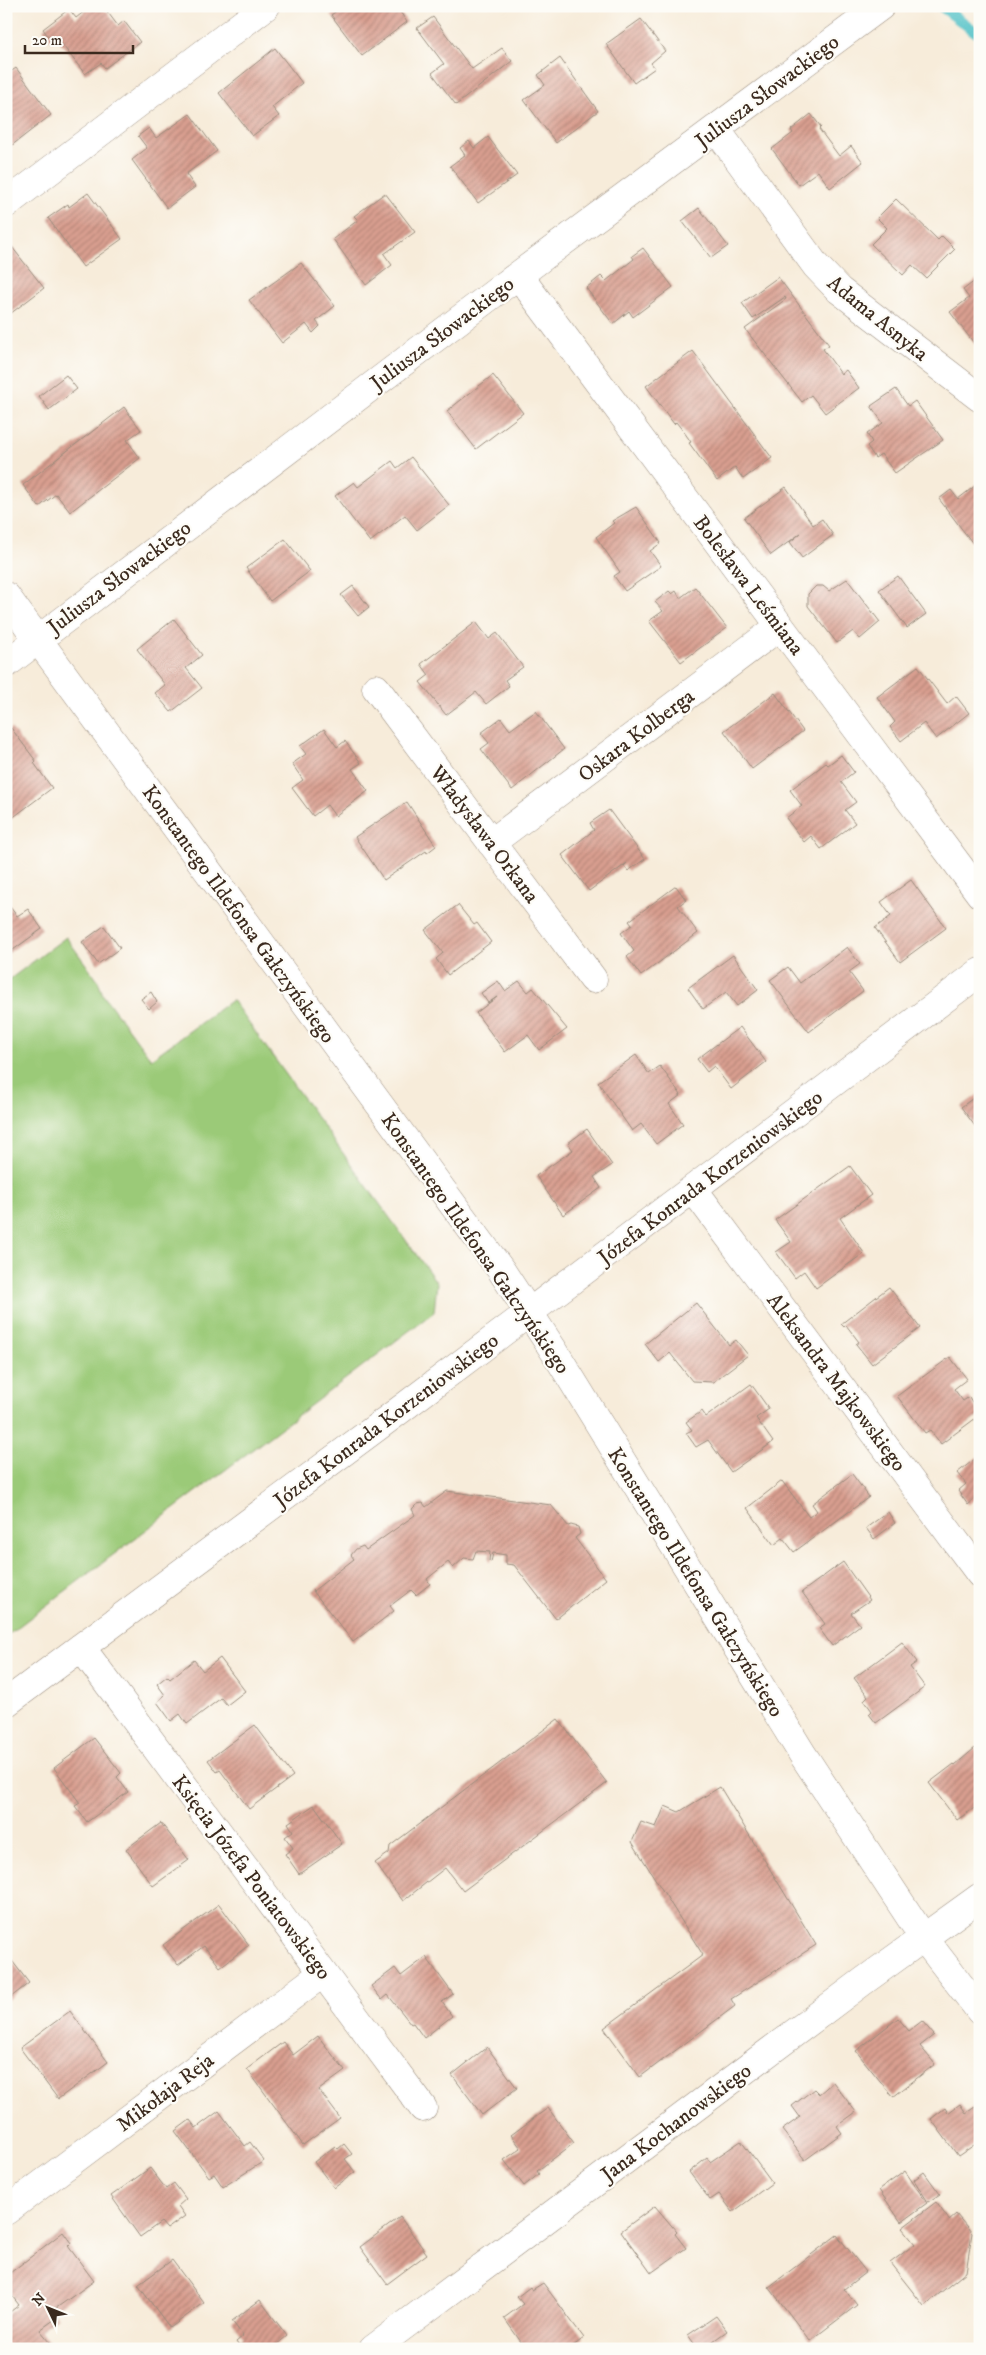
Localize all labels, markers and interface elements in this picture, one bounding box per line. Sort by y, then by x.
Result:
scale bar [25,22,132,54]
street label: Juliusza Słowackiego [689,29,845,156]
text: 20 m [32,31,62,50]
street label: Adama Asnyka [822,270,933,367]
street label: Juliusza Słowackiego [364,271,520,398]
street label: Bolesława Leśmiana [687,511,809,661]
street label: Juliusza Słowackiego [41,515,197,642]
street label: Oskara Kolberga [573,684,700,788]
street label: Władysława Orkana [423,760,544,909]
street label: Konstantego Ildefonsa Gałczyńskiego [136,780,341,1049]
street label: Józefa Konrada Korzeniowskiego [591,1085,828,1272]
street label: Konstantego Ildefonsa Gałczyńskiego [375,1108,576,1379]
street label: Aleksandra Majkowskiego [761,1288,912,1477]
street label: Józefa Konrada Korzeniowskiego [267,1328,504,1515]
street label: Konstantego Ildefonsa Gałczyńskiego [601,1443,789,1722]
street label: Księcia Józefa Poniatowskiego [166,1770,337,1985]
street label: Mikołaja Reja [112,2048,219,2138]
street label: Jana Kochanowskiego [595,2058,757,2189]
north arrow [22,2282,72,2332]
text: N [29,2289,50,2310]

